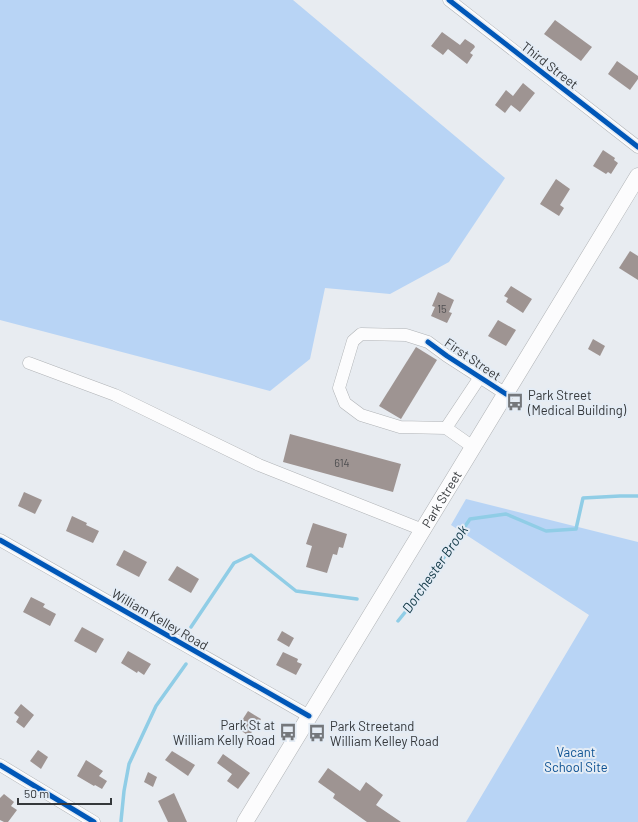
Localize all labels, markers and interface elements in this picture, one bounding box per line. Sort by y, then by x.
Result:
street label: Third Street [518,38,582,92]
house number: 15 [437,302,447,315]
street label: First Street [442,334,504,384]
place label: Park Street (Medical Building) [527,387,627,418]
bus stop icon: Park Street (Medical Building) [505,392,525,412]
house number: 614 [334,456,350,469]
street label: Park Street [418,468,465,530]
water label: Dorchester Brook [398,521,471,616]
street label: William Kelley Road [109,585,211,653]
place label: Park St at William Kelly Road [173,717,275,748]
place label: Park Streetand William Kelley Road [330,718,439,749]
bus stop icon: Park St at William Kelly Road [278,722,298,742]
bus stop icon: Park Streetand William Kelley Road [307,723,327,743]
park label: Vacant School Site [544,744,608,775]
scale bar [18,780,111,806]
text: 50 m [24,786,49,800]

